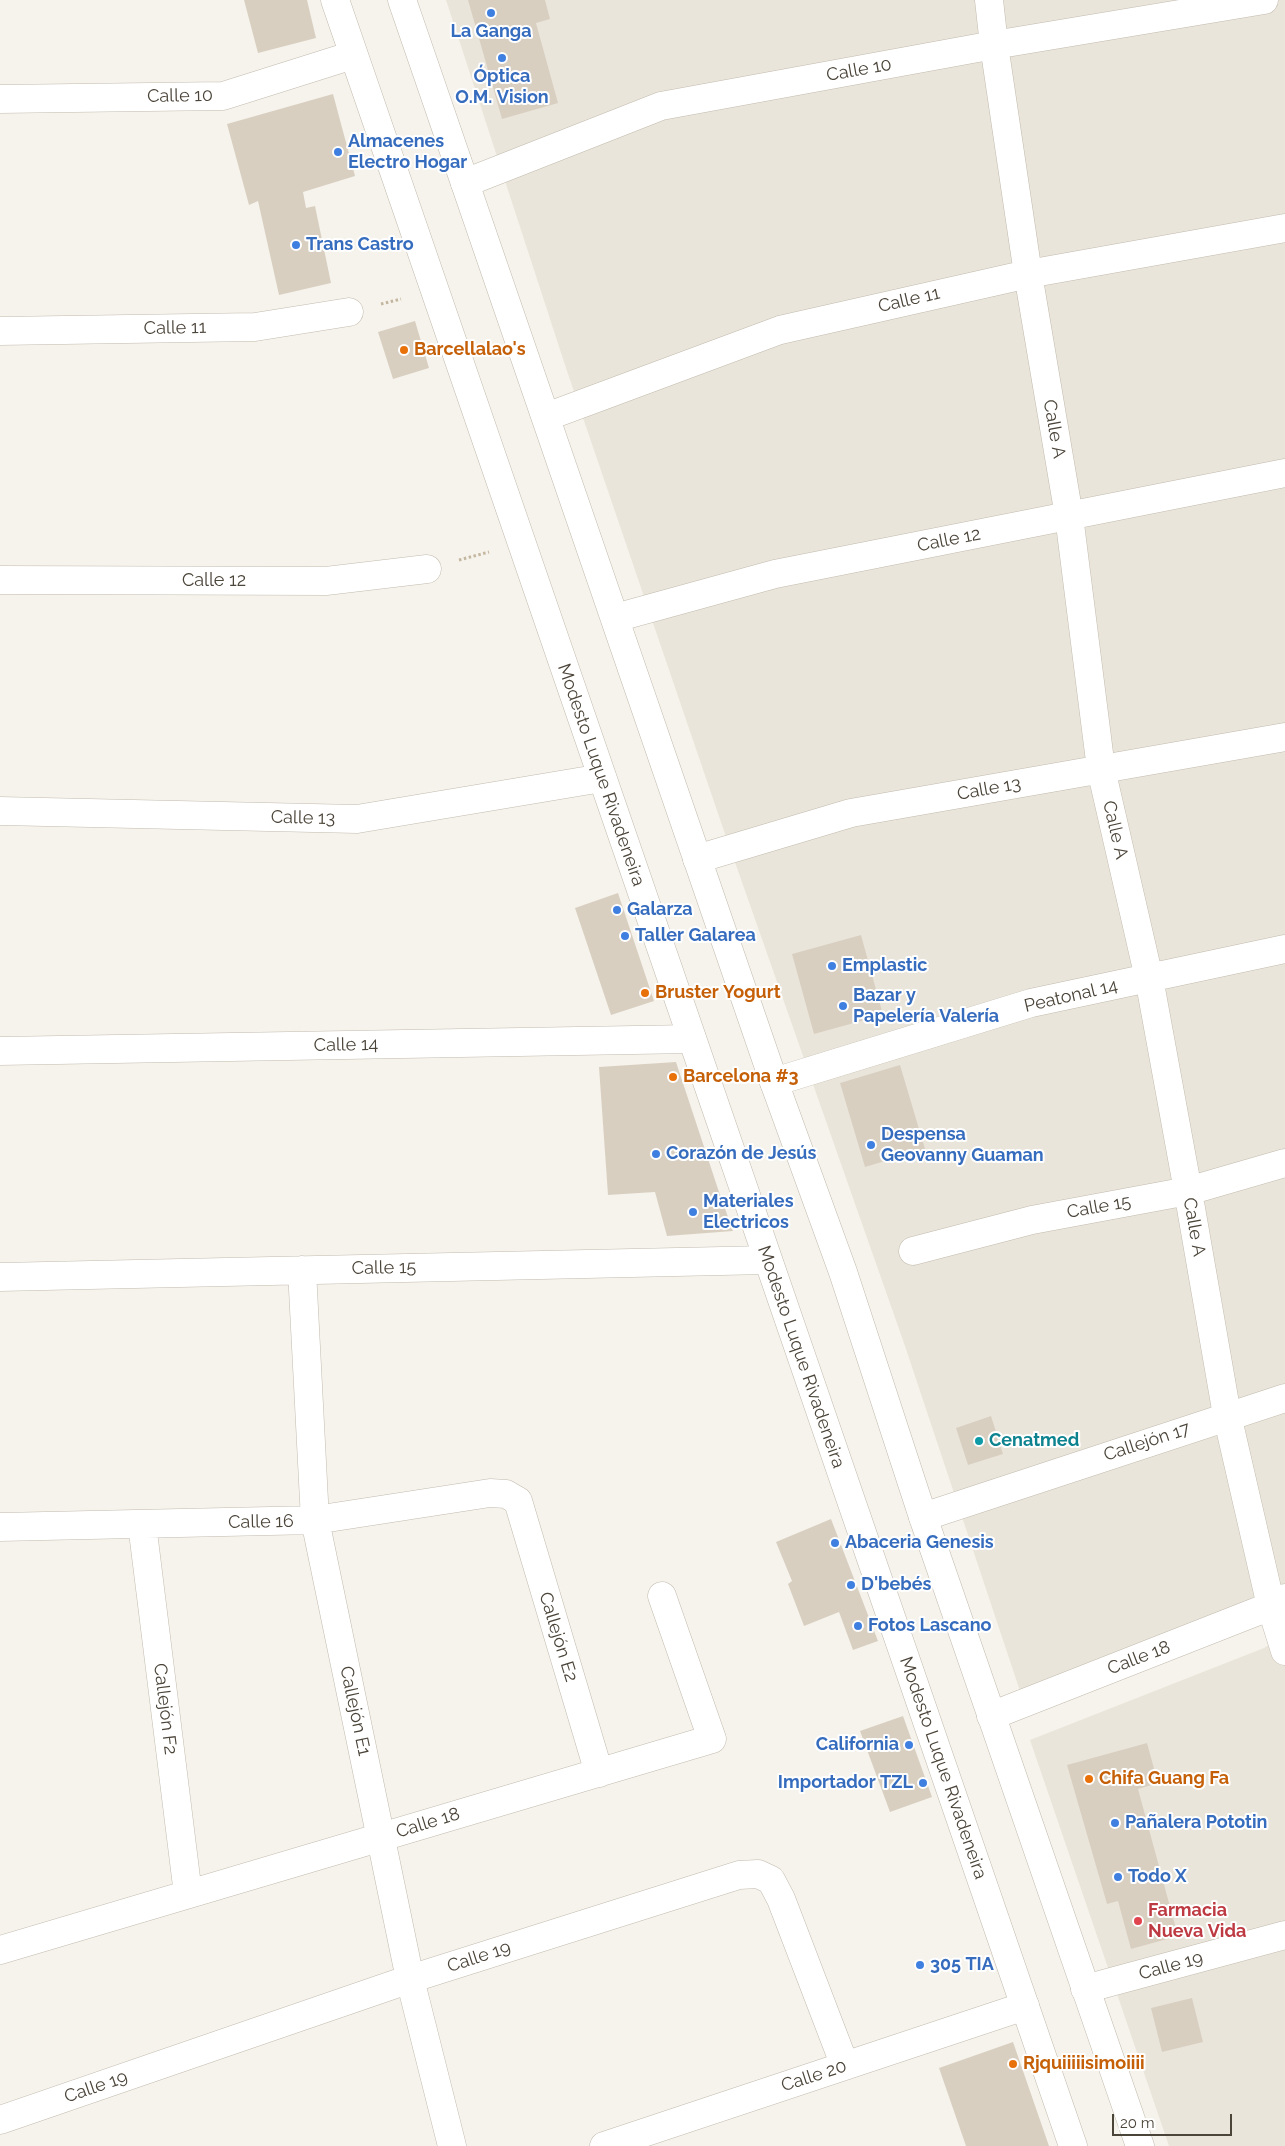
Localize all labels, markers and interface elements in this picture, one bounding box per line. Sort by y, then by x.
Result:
marker: La Ganga [485,7,497,19]
place label: La Ganga [450,21,532,43]
marker: Óptica O.M. Vision [496,52,508,64]
street label: Calle 10 [825,54,893,86]
place label: Óptica O.M. Vision [455,66,549,108]
street label: Calle 10 [147,85,213,107]
place label: Almacenes Electro Hogar [348,131,467,173]
marker: Almacenes Electro Hogar [332,146,344,158]
place label: Trans Castro [306,234,414,256]
marker: Trans Castro [290,239,302,251]
street label: Calle 11 [876,282,942,318]
street label: Calle 11 [144,317,206,339]
place label: Barcellalao's [414,339,526,361]
marker: Barcellalao's [398,344,410,356]
street label: Calle A [1038,398,1070,460]
street label: Calle 12 [915,523,983,557]
street label: Calle 12 [182,570,246,592]
street label: Modesto Luque Rivadeneira [553,661,649,889]
street label: Calle 13 [955,773,1023,805]
street label: Calle A [1098,799,1132,861]
street label: Calle 13 [271,807,335,829]
place label: Galarza [627,899,693,921]
marker: Galarza [611,904,623,916]
place label: Taller Galarea [635,925,756,947]
marker: Taller Galarea [619,930,631,942]
place label: Emplastic [842,955,927,977]
marker: Emplastic [826,960,838,972]
street label: Peatonal 14 [1022,975,1120,1017]
place label: Bruster Yogurt [655,982,781,1004]
place label: Bazar y Papelería Valería [853,985,999,1028]
marker: Bruster Yogurt [639,987,651,999]
marker: Bazar y Papelería Valería [837,1000,849,1012]
street label: Calle 14 [313,1034,379,1056]
place label: Barcelona #3 [683,1066,798,1088]
marker: Barcelona #3 [667,1071,679,1083]
place label: Despensa Geovanny Guaman [881,1124,1044,1166]
marker: Despensa Geovanny Guaman [865,1139,877,1151]
place label: Corazón de Jesús [666,1143,816,1165]
marker: Corazón de Jesús [650,1148,662,1160]
place label: Materiales Electricos [703,1191,794,1234]
street label: Calle 15 [1065,1191,1133,1223]
street label: Calle A [1178,1196,1210,1258]
marker: Materiales Electricos [687,1206,699,1218]
street label: Modesto Luque Rivadeneira [753,1243,849,1471]
street label: Calle 15 [352,1257,416,1279]
street label: Callejón 17 [1101,1418,1193,1466]
place label: Cenatmed [989,1430,1079,1452]
marker: Cenatmed [973,1435,985,1447]
street label: Calle 16 [228,1511,294,1533]
place label: Abaceria Genesis [845,1532,994,1554]
marker: Abaceria Genesis [829,1537,841,1549]
place label: D'bebés [861,1574,931,1596]
marker: D'bebés [845,1579,857,1591]
street label: Callejón E2 [534,1590,582,1684]
place label: Fotos Lascano [868,1615,991,1637]
marker: Fotos Lascano [852,1620,864,1632]
street label: Calle 18 [1105,1636,1173,1680]
street label: Modesto Luque Rivadeneira [895,1654,991,1882]
street label: Callejón F2 [149,1662,181,1756]
street label: Callejón E1 [335,1664,375,1758]
place label: California [816,1734,899,1756]
marker: California [903,1739,915,1751]
place label: Chifa Guang Fa [1099,1768,1229,1790]
place label: Importador TZL [778,1772,913,1794]
marker: Chifa Guang Fa [1083,1773,1095,1785]
marker: Importador TZL [917,1777,929,1789]
street label: Calle 18 [394,1803,462,1843]
place label: Pañalera Pototin [1125,1812,1267,1834]
marker: Pañalera Pototin [1109,1817,1121,1829]
place label: Todo X [1128,1866,1187,1888]
marker: Todo X [1112,1871,1124,1883]
place label: Farmacia Nueva Vida [1148,1900,1246,1942]
marker: Farmacia Nueva Vida [1132,1915,1144,1927]
street label: Calle 19 [445,1937,513,1977]
street label: Calle 19 [1137,1947,1205,1985]
place label: 305 TIA [930,1954,994,1976]
marker: 305 TIA [914,1959,926,1971]
place label: Rjquiiiiisimoiiii [1023,2053,1145,2075]
street label: Calle 20 [779,2055,849,2097]
marker: Rjquiiiiisimoiiii [1007,2058,1019,2070]
street label: Calle 19 [62,2066,130,2108]
scale bar [1115,2104,1235,2136]
text: 20 m [1120,2114,1155,2132]

